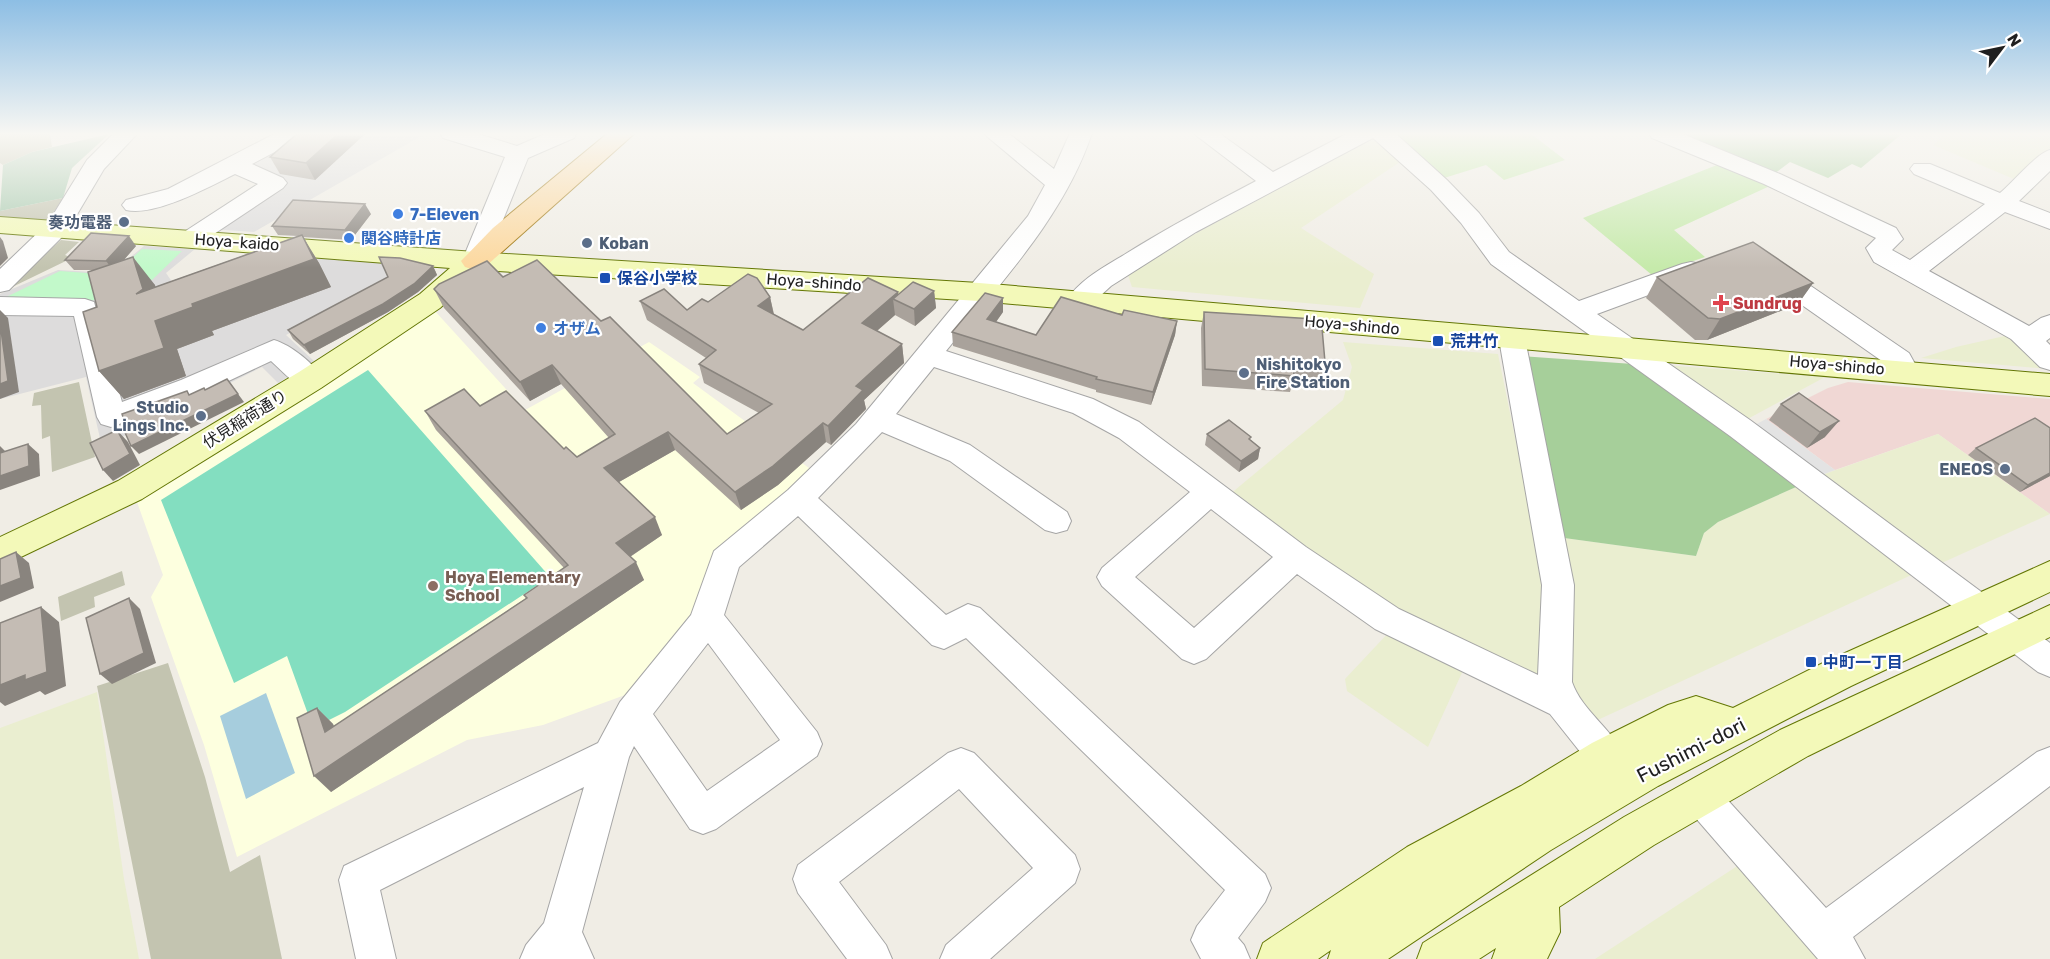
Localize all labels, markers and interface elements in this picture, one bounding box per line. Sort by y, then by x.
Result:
north arrow [1972,18,2032,78]
text: N [2003,30,2025,50]
place label: 7-Eleven [410,205,479,224]
marker: 7-Eleven [391,207,405,221]
place label: 奏功電器 [48,213,113,232]
marker: 奏功電器 [117,215,131,229]
place label: 関谷時計店 [361,229,441,248]
street label: Hoya-kaido [194,230,280,254]
marker: 関谷時計店 [342,231,356,245]
place label: Koban [599,234,649,253]
marker: Koban [580,236,594,250]
place label: 保谷小学校 [617,269,697,288]
street label: Hoya-shindo [766,269,862,295]
marker: 保谷小学校 [598,271,612,285]
place label: Sundrug [1733,294,1802,313]
marker: Sundrug [1714,296,1728,310]
street label: Hoya-shindo [1304,311,1400,339]
place label: オザム [553,319,601,338]
marker: オザム [534,321,548,335]
place label: 荒井竹 [1450,332,1498,351]
marker: 荒井竹 [1431,334,1445,348]
street label: Hoya-shindo [1789,351,1885,379]
place label: Nishitokyo Fire Station [1256,355,1350,392]
marker: Nishitokyo Fire Station [1237,366,1251,380]
street label: 伏見稲荷通り [199,386,291,452]
place label: Studio Lings Inc. [113,398,189,435]
marker: Studio Lings Inc. [194,409,208,423]
place label: ENEOS [1939,460,1993,479]
marker: ENEOS [1998,462,2012,476]
place label: Hoya Elementary School [445,568,581,605]
marker: Hoya Elementary School [426,579,440,593]
place label: 中町一丁目 [1823,653,1903,672]
marker: 中町一丁目 [1804,655,1818,669]
street label: Fushimi-dori [1633,712,1749,788]

